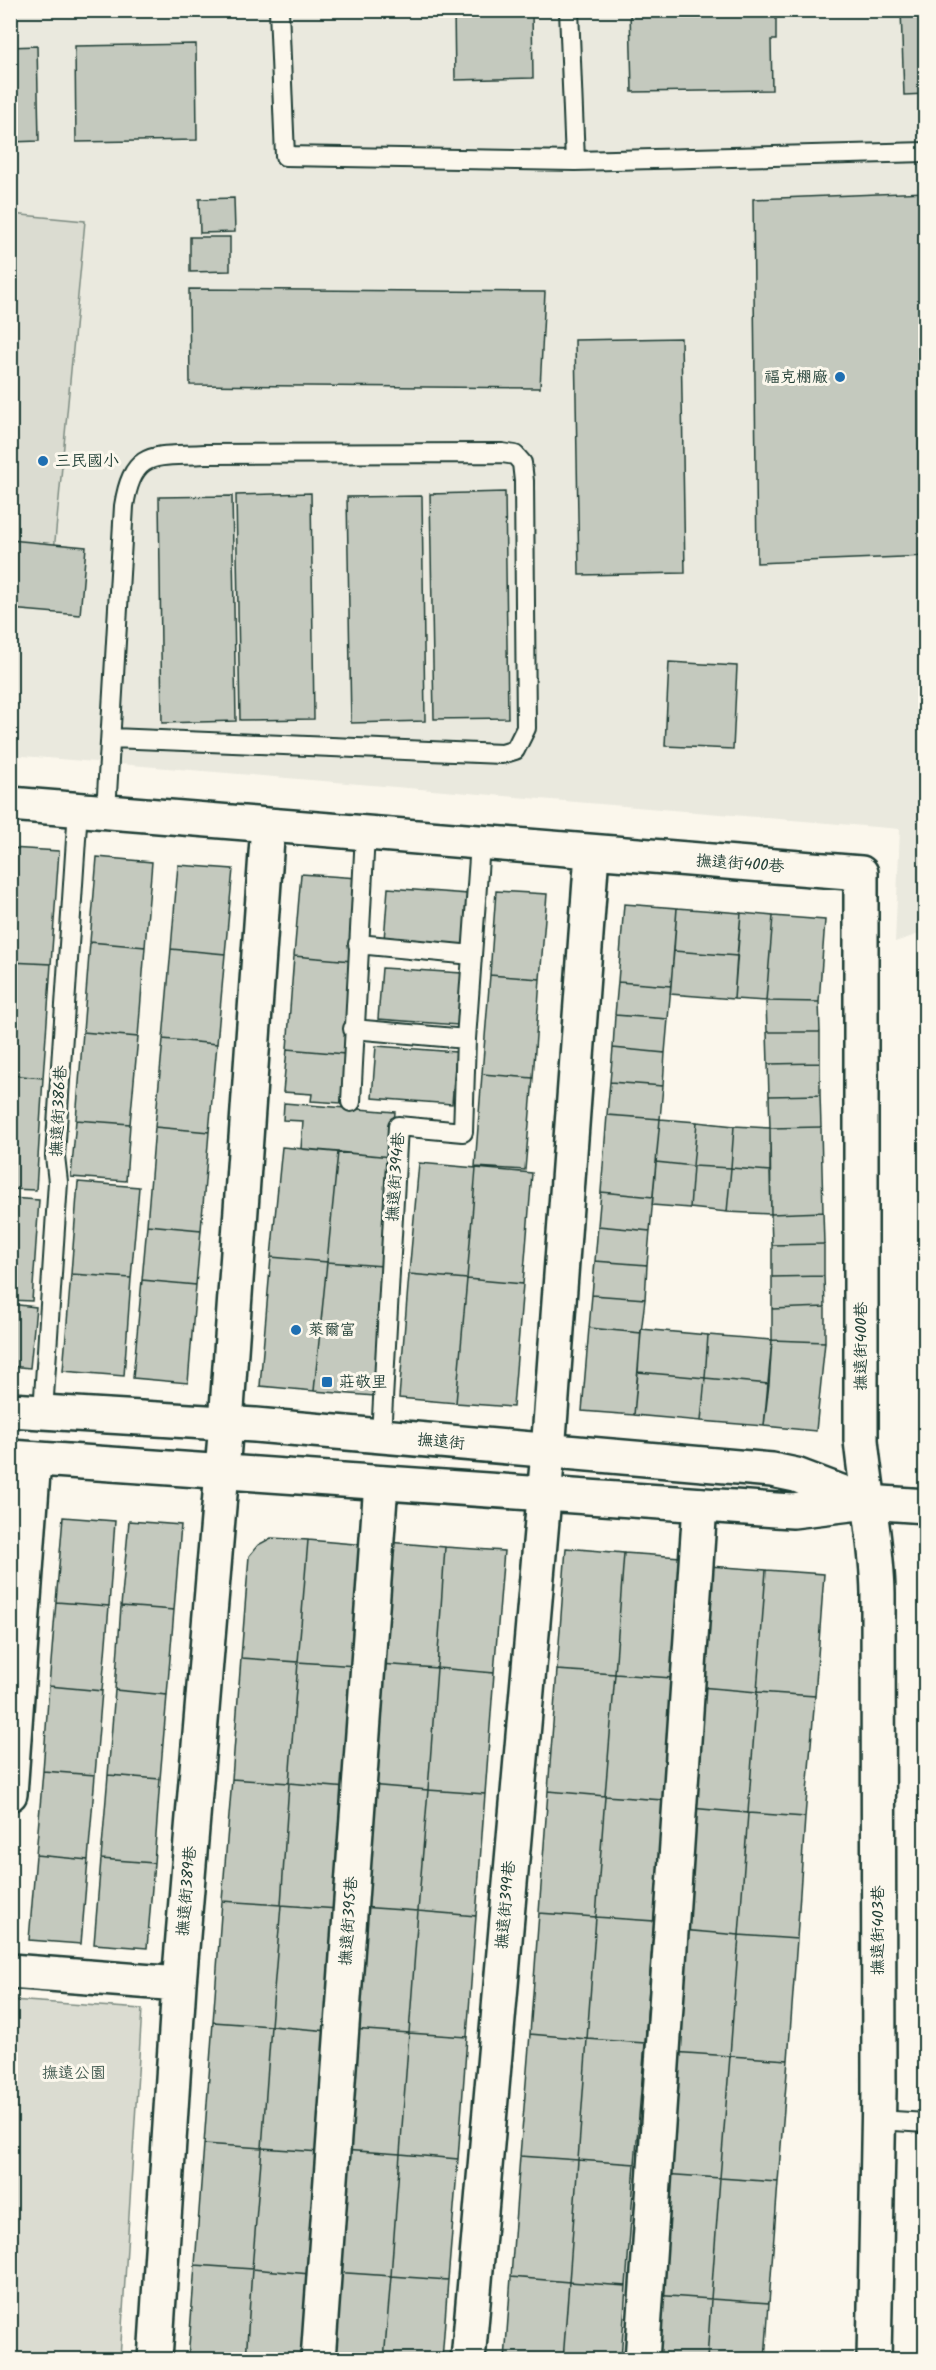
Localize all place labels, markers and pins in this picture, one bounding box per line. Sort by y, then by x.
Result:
place label: 福克棚廠 [764,365,828,390]
marker: 福克棚廠 [833,370,847,384]
place label: 三民國小 [55,449,119,474]
marker: 三民國小 [36,454,50,468]
place label: 萊爾富 [308,1318,356,1343]
marker: 萊爾富 [289,1323,303,1337]
place label: 莊敬里 [339,1370,387,1395]
marker: 莊敬里 [320,1375,334,1389]

